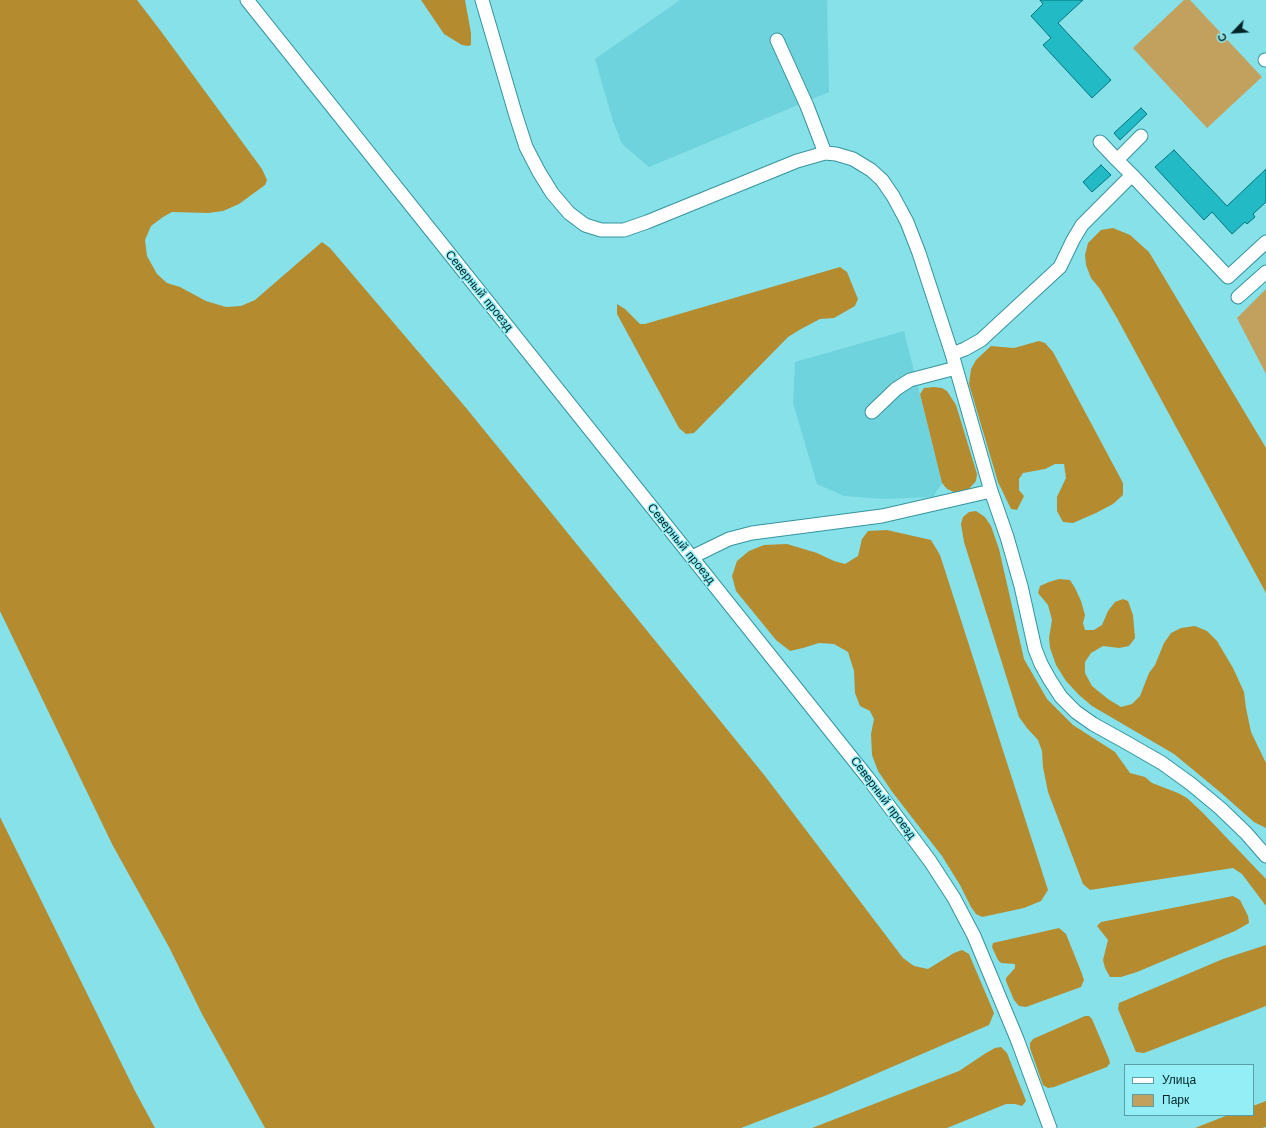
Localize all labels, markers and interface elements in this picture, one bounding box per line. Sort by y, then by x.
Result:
north arrow [1214,12,1254,52]
text: С [1215,31,1230,44]
street label: Северный проезд [442,248,516,334]
street label: Северный проезд [644,501,718,587]
street label: Северный проезд [847,754,919,842]
legend [1124,1064,1254,1116]
text: Улица [1162,1073,1196,1087]
text: Парк [1162,1093,1189,1107]

